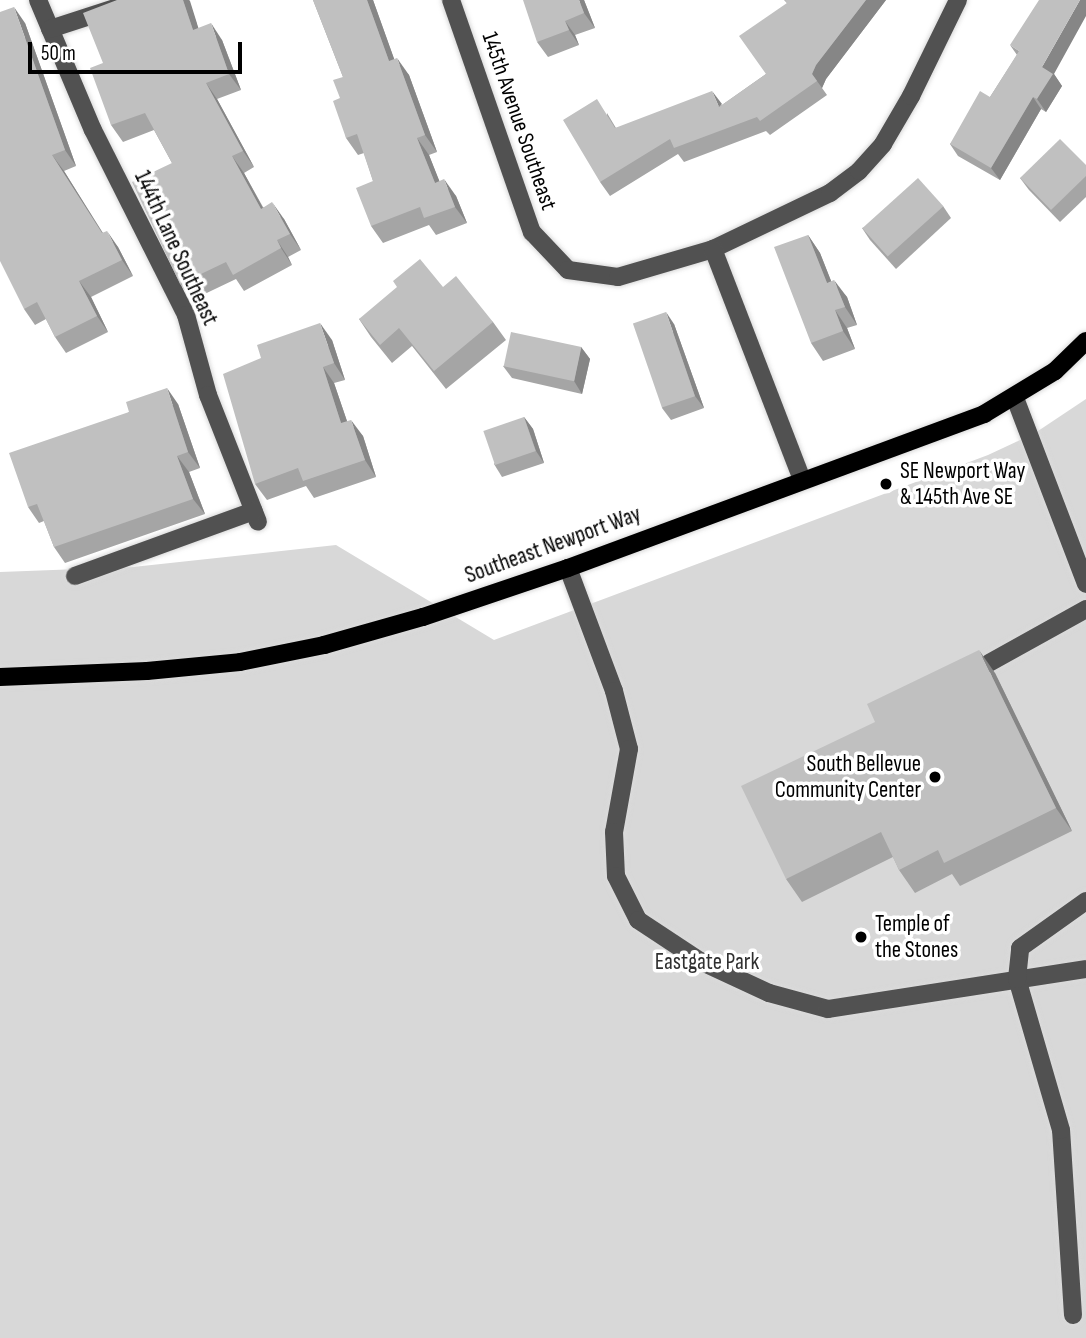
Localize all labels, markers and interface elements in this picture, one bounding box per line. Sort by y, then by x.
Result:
scale bar [32,28,245,72]
street label: 145th Avenue Southeast [476,28,562,214]
text: 50 m [41,41,76,66]
street label: 144th Lane Southeast [128,166,224,330]
place label: SE Newport Way & 145th Ave SE [900,457,1025,511]
marker: SE Newport Way & 145th Ave SE [878,476,894,492]
street label: Southeast Newport Way [461,500,645,590]
place label: South Bellevue Community Center [775,750,921,804]
marker: South Bellevue Community Center [927,769,943,785]
place label: Temple of the Stones [875,910,958,964]
marker: Temple of the Stones [853,929,869,945]
park label: Eastgate Park [655,948,759,976]

